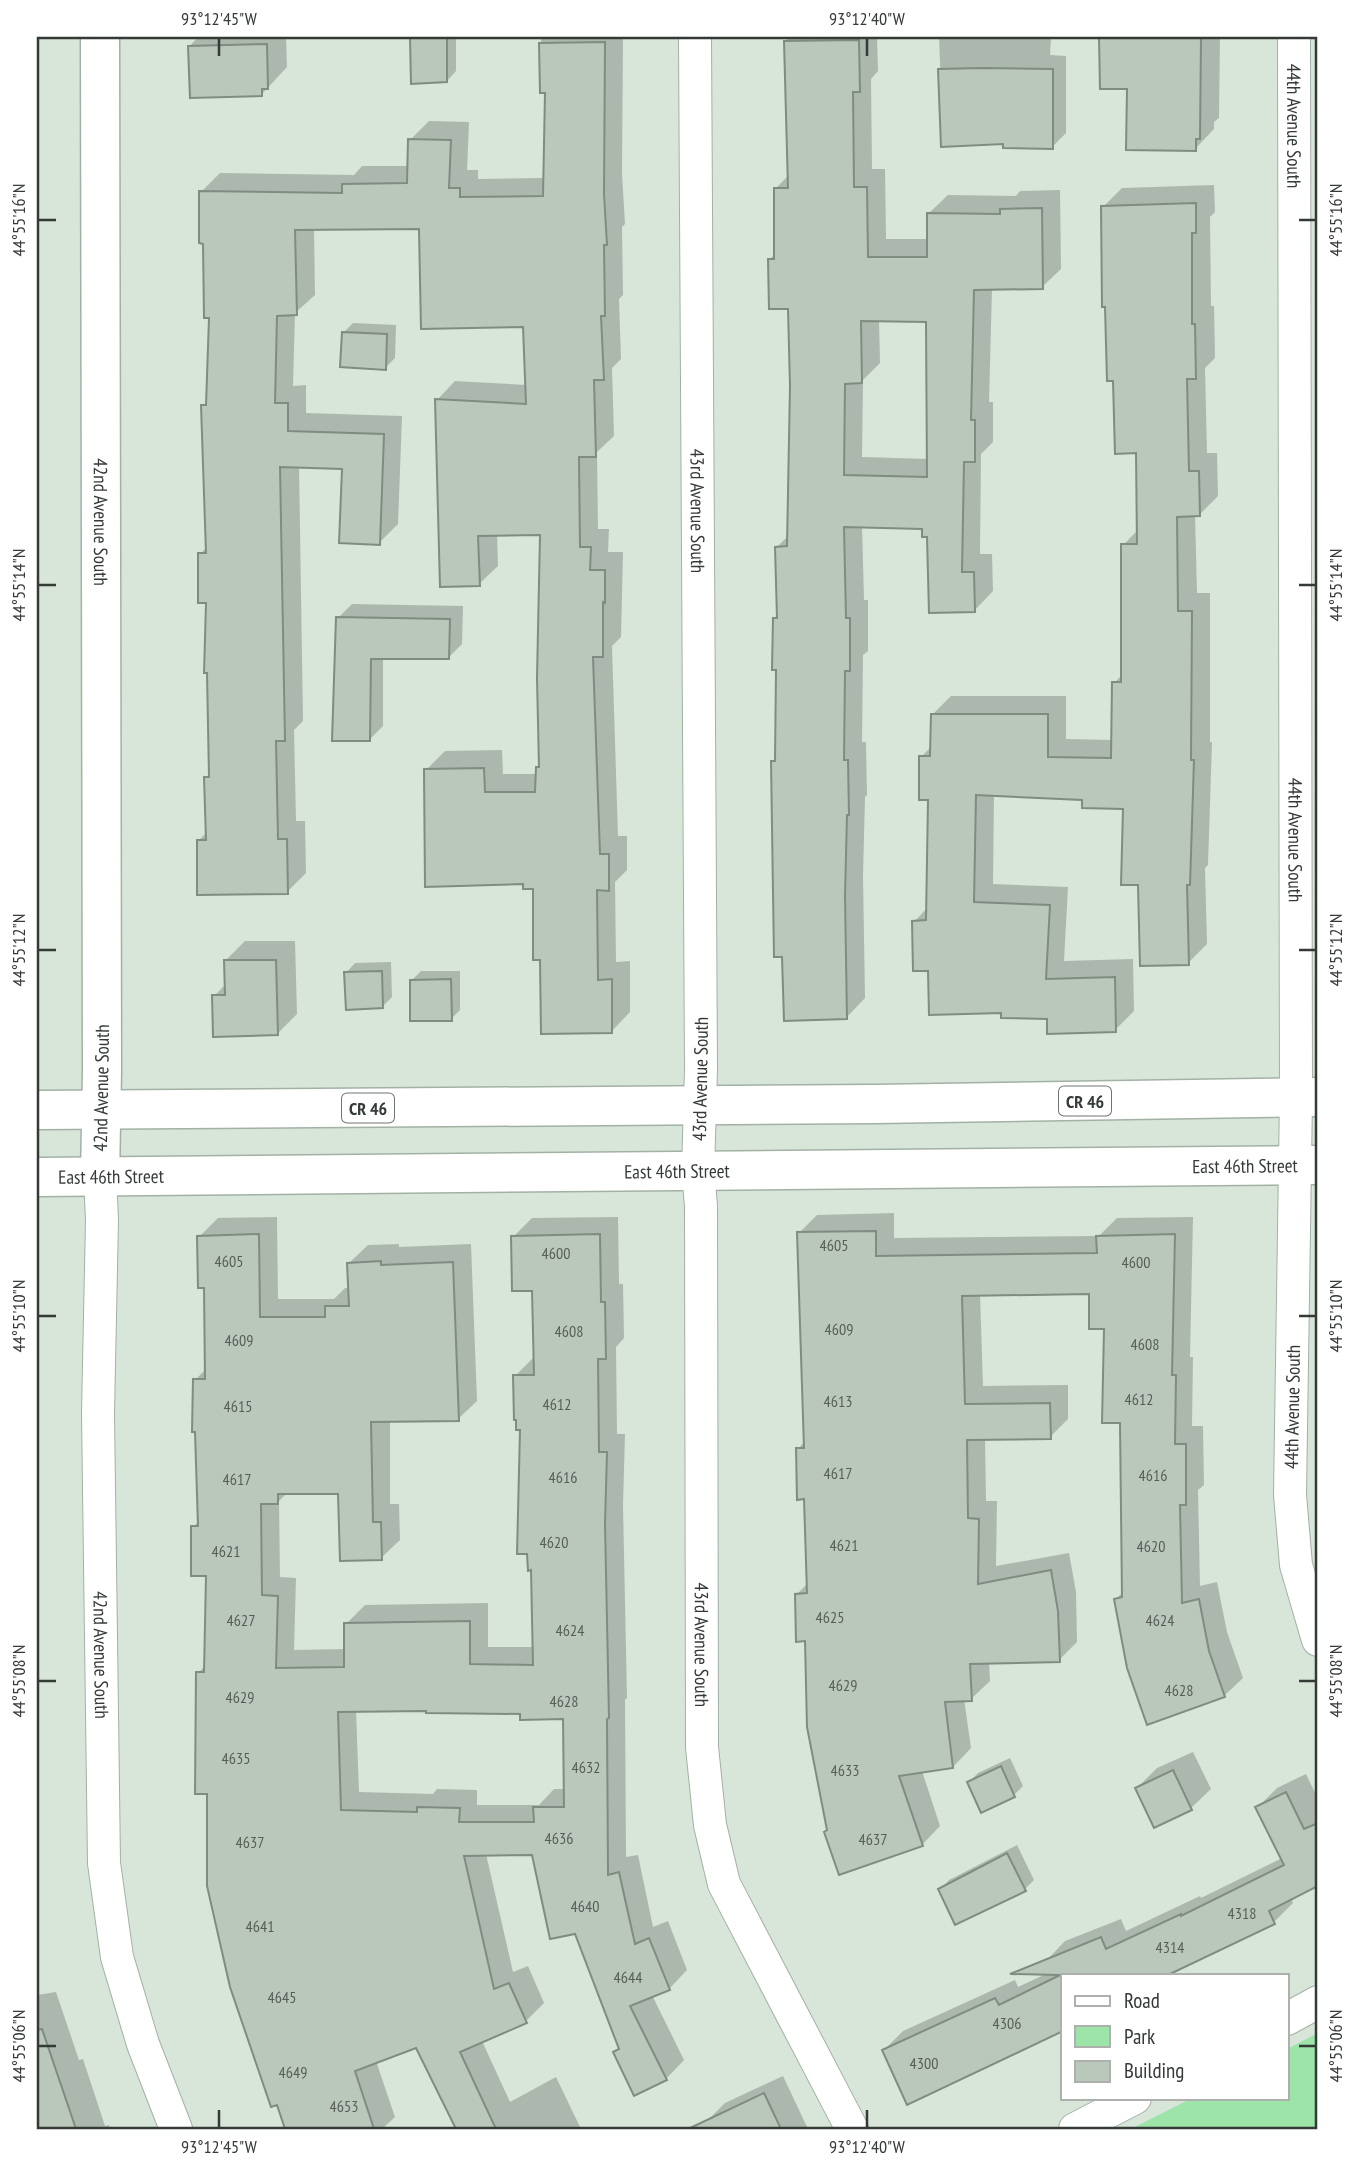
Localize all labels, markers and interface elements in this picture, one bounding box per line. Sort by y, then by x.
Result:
text: 93°12'45"W [181,7,257,30]
text: 93°12'40"W [829,7,905,30]
street label: 44th Avenue South [1282,64,1306,188]
text: 44°55'16"N [7,184,30,256]
text: 44°55'16"N [1324,184,1347,256]
street label: 43rd Avenue South [685,449,710,573]
street label: 42nd Avenue South [89,458,113,586]
text: 44°55'14"N [7,549,30,621]
text: 44°55'14"N [1324,549,1347,621]
street label: 44th Avenue South [1283,778,1308,902]
text: 44°55'12"N [7,914,30,986]
text: 44°55'12"N [1324,914,1347,986]
street label: 43rd Avenue South [687,1017,713,1141]
street label: 42nd Avenue South [88,1024,114,1152]
road number: CR 46 [1059,1086,1111,1116]
road number: CR 46 [342,1093,394,1122]
street label: East 46th Street [1192,1153,1299,1178]
street label: East 46th Street [624,1159,731,1183]
street label: East 46th Street [58,1164,165,1189]
house number: 4605 [820,1235,848,1255]
house number: 4600 [542,1243,570,1263]
house number: 4605 [215,1251,243,1271]
house number: 4600 [1122,1252,1150,1272]
text: 44°55'10"N [7,1280,30,1352]
text: 44°55'10"N [1324,1280,1347,1352]
house number: 4609 [825,1319,853,1339]
house number: 4608 [555,1321,583,1341]
house number: 4609 [225,1330,253,1350]
house number: 4608 [1131,1334,1159,1354]
street label: 44th Avenue South [1279,1345,1305,1469]
house number: 4612 [1125,1389,1153,1409]
house number: 4613 [824,1391,852,1411]
house number: 4612 [543,1394,571,1414]
house number: 4615 [224,1396,252,1416]
house number: 4617 [824,1463,852,1483]
house number: 4616 [1139,1465,1167,1485]
house number: 4616 [549,1467,577,1487]
house number: 4617 [223,1469,251,1489]
house number: 4620 [540,1532,568,1552]
house number: 4621 [830,1535,858,1555]
house number: 4620 [1137,1536,1165,1556]
house number: 4621 [212,1541,240,1561]
street label: 43rd Avenue South [690,1583,714,1707]
street label: 42nd Avenue South [88,1591,114,1719]
house number: 4625 [816,1607,844,1627]
house number: 4627 [227,1610,255,1630]
house number: 4624 [1146,1610,1174,1630]
house number: 4624 [556,1620,584,1640]
text: 44°55'08"N [7,1645,30,1717]
text: 44°55'08"N [1324,1645,1347,1717]
house number: 4629 [829,1675,857,1695]
house number: 4628 [1165,1680,1193,1700]
house number: 4629 [226,1687,254,1707]
house number: 4628 [550,1691,578,1711]
house number: 4635 [222,1748,250,1768]
house number: 4632 [572,1757,600,1777]
house number: 4633 [831,1760,859,1780]
house number: 4636 [545,1828,573,1848]
house number: 4637 [859,1829,887,1849]
house number: 4637 [236,1832,264,1852]
house number: 4640 [571,1896,599,1916]
house number: 4318 [1228,1903,1256,1923]
house number: 4641 [246,1916,274,1936]
house number: 4314 [1156,1937,1184,1957]
house number: 4644 [614,1967,642,1987]
legend [1061,1974,1288,2100]
house number: 4645 [268,1987,296,2007]
text: Road [1124,1987,1160,2014]
text: 44°55'06"N [7,2010,30,2082]
text: 44°55'06"N [1324,2010,1347,2082]
house number: 4306 [993,2013,1021,2033]
text: Park [1124,2023,1155,2050]
house number: 4300 [910,2053,938,2073]
text: Building [1124,2057,1184,2084]
house number: 4649 [279,2062,307,2082]
house number: 4653 [330,2096,358,2116]
text: 93°12'45"W [181,2135,257,2158]
text: 93°12'40"W [829,2135,905,2158]

